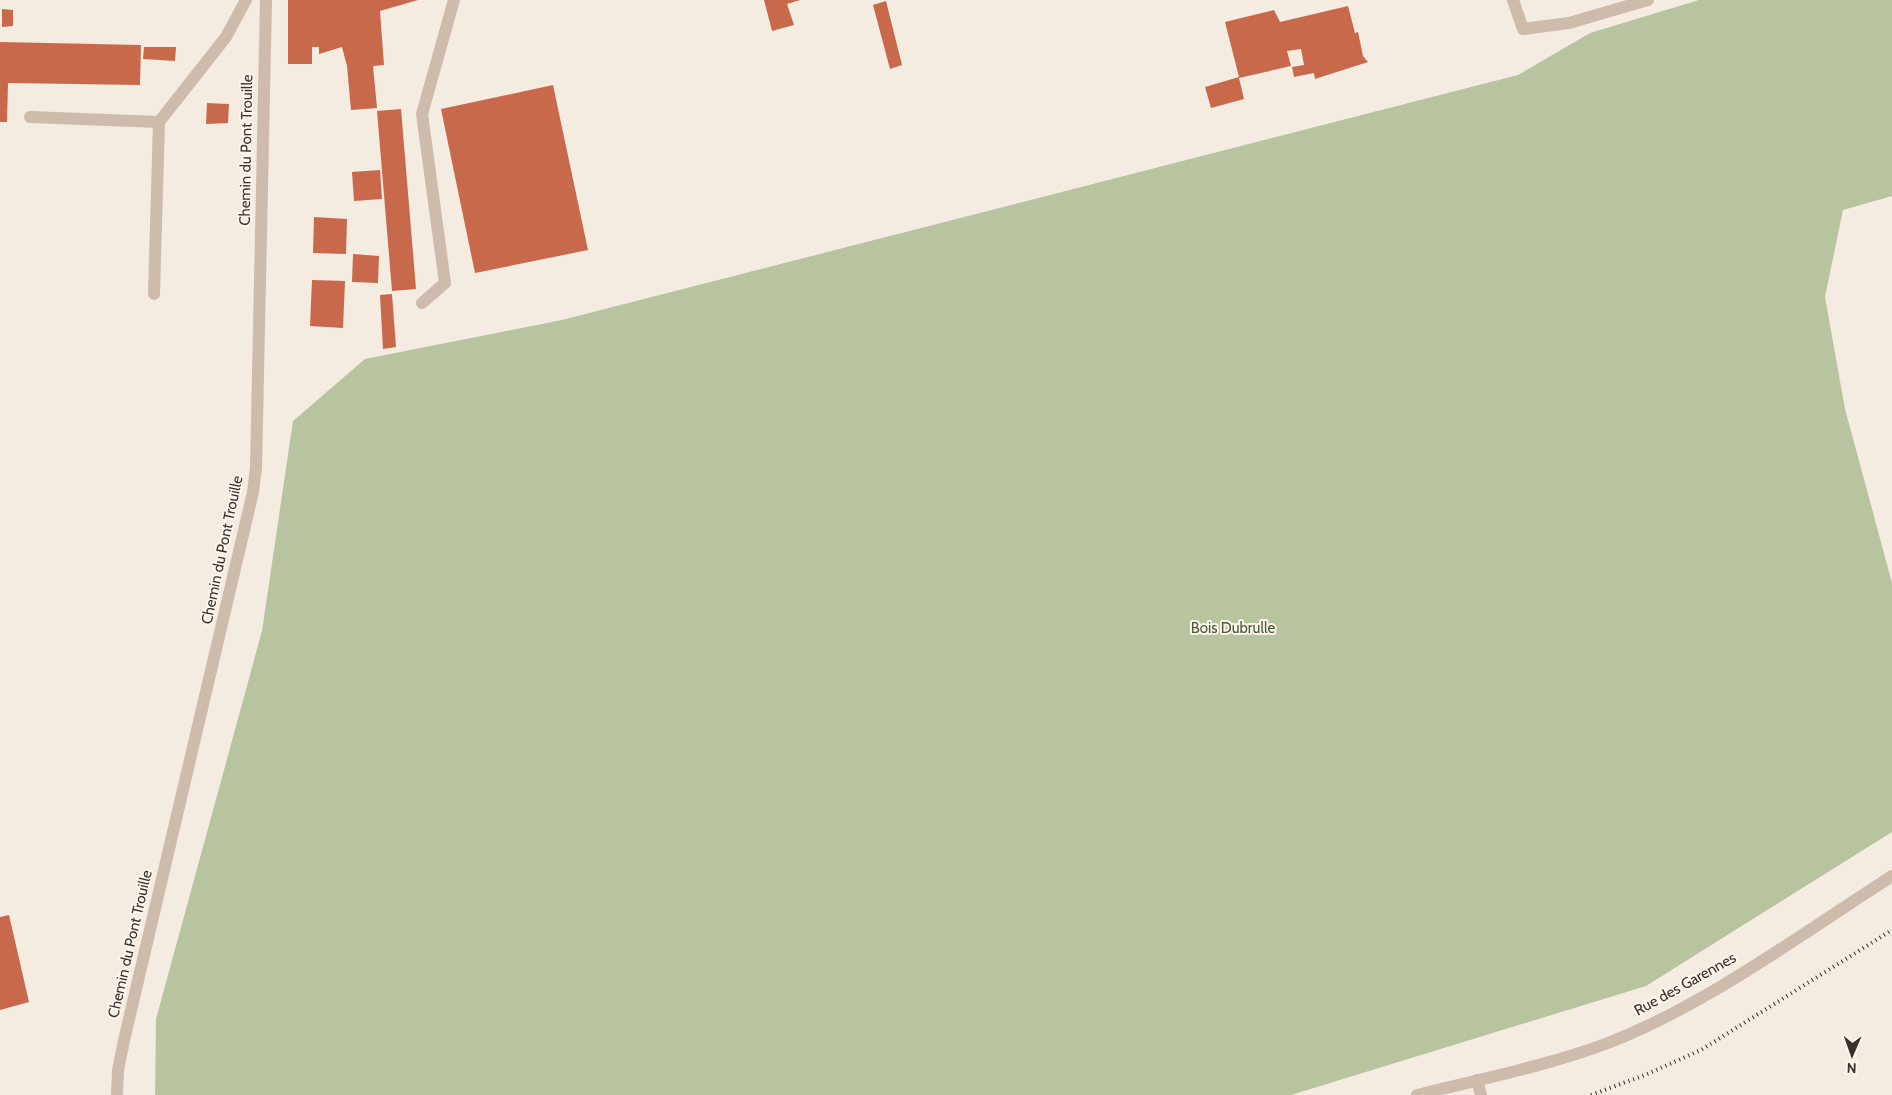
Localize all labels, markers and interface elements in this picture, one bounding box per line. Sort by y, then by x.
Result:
street label: Chemin du Pont Trouille [236,74,256,226]
street label: Chemin du Pont Trouille [197,474,247,626]
park label: Bois Dubrulle [1191,619,1275,637]
street label: Chemin du Pont Trouille [104,868,156,1020]
street label: Rue des Garennes [1631,949,1739,1019]
north arrow [1827,1030,1877,1080]
text: N [1846,1059,1857,1077]

